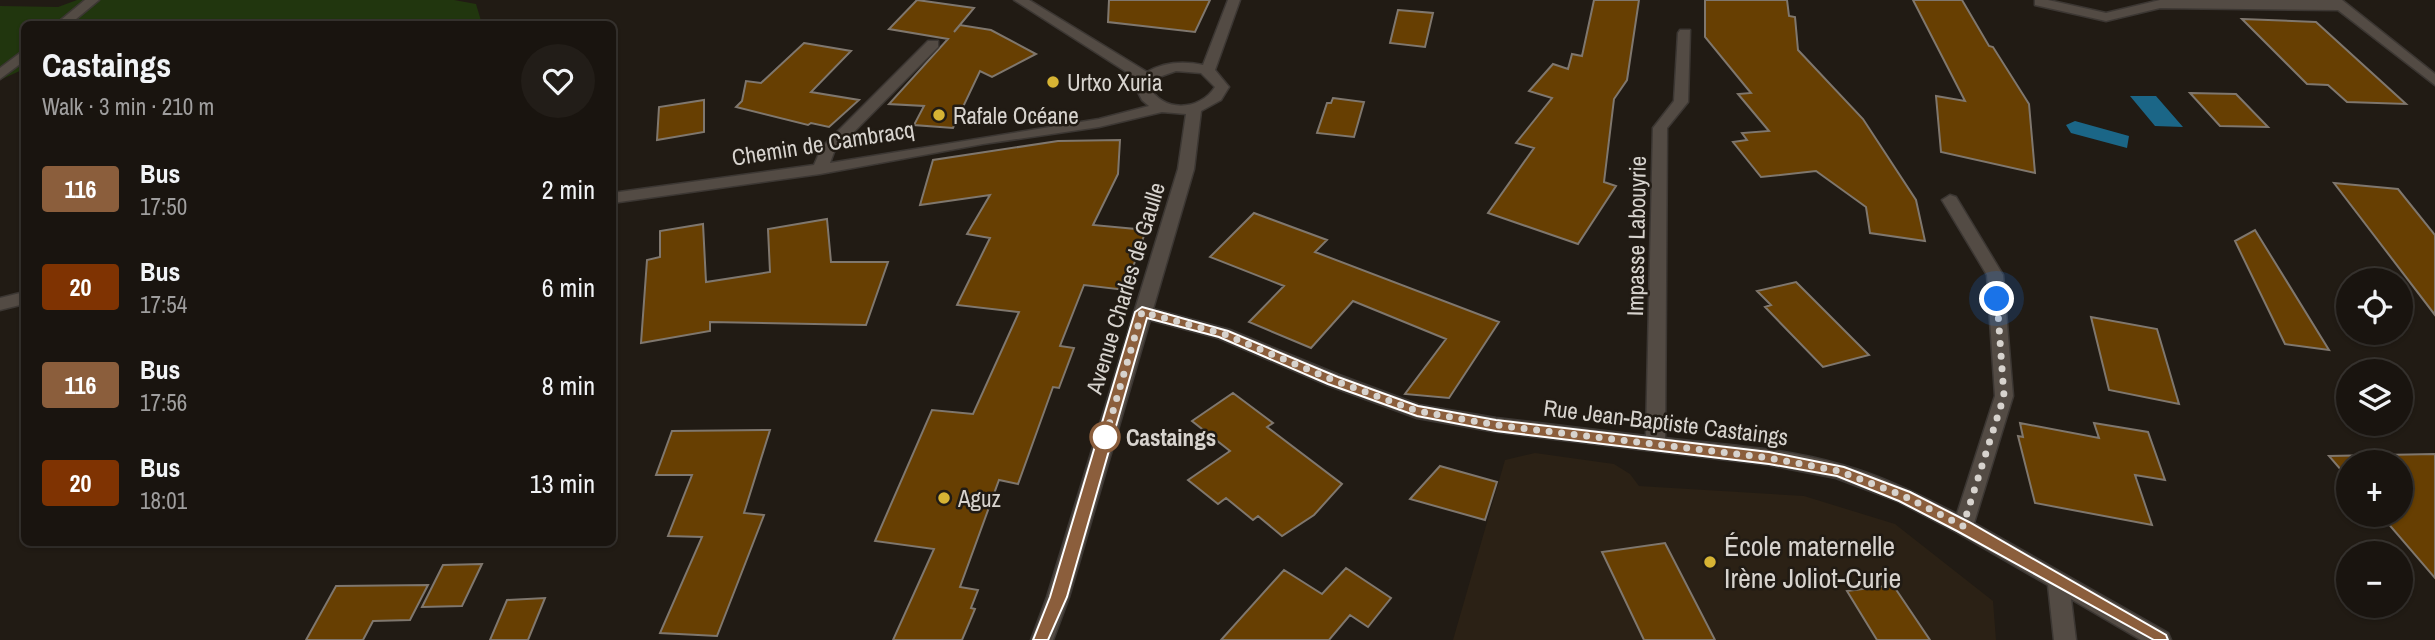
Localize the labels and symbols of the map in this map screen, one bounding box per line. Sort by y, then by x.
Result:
place label: Urtxo Xuria [1067,67,1163,98]
marker: Urtxo Xuria [1045,74,1061,90]
place label: Rafale Océane [953,100,1079,131]
marker: Rafale Océane [931,107,947,123]
street label: Chemin de Cambracq [729,113,917,173]
street label: Impasse Labouyrie [1619,156,1653,316]
street label: Avenue Charles de Gaulle [1078,178,1172,399]
your location [1979,281,2014,316]
street label: Rue Jean-Baptiste Castaings [1542,392,1790,452]
marker: Castaings [1090,422,1120,452]
place label: Castaings [1126,422,1216,453]
place label: Aguz [957,483,1001,514]
marker: Aguz [936,490,952,506]
place label: École maternelle Irène Joliot-Curie [1724,527,1901,597]
marker: École maternelle Irène Joliot-Curie [1702,554,1718,570]

